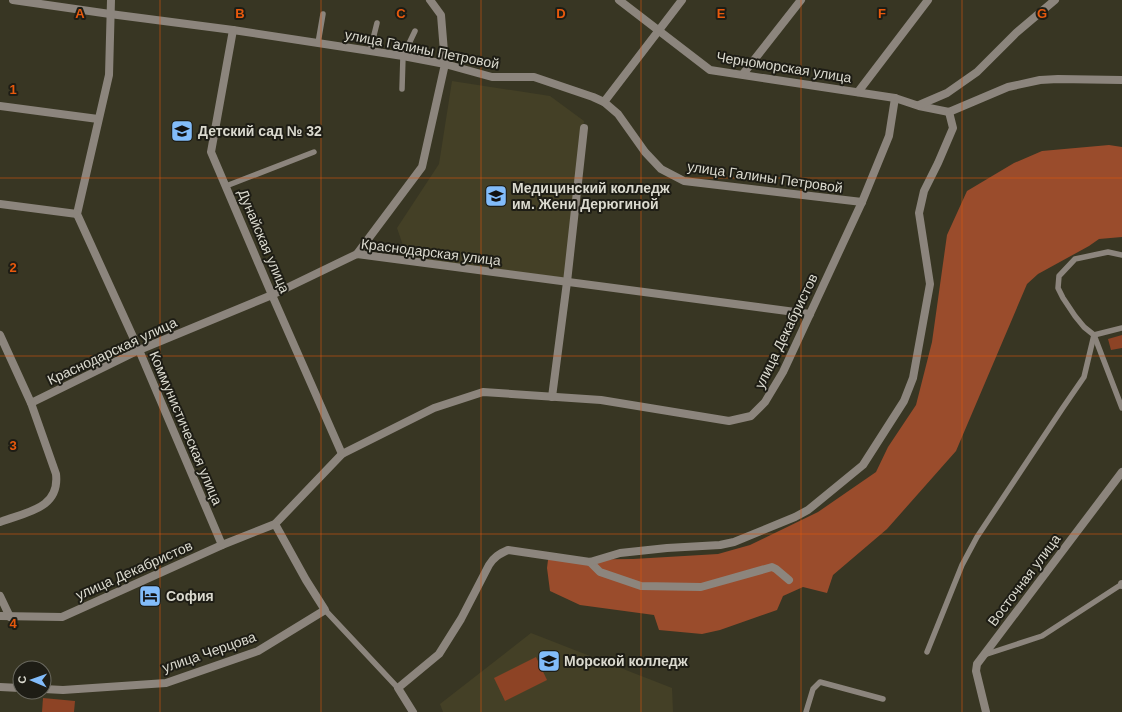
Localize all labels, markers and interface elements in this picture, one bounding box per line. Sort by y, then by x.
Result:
text: A [75,6,85,21]
text: B [235,6,245,21]
text: C [396,6,406,21]
text: D [556,6,566,21]
text: E [717,6,726,21]
text: F [878,6,886,21]
text: G [1037,6,1047,21]
street label: улица Галины Петровой [343,26,501,72]
street label: Черноморская улица [715,48,853,86]
text: 1 [9,82,17,97]
school or university icon: Детский сад № 32 [169,118,195,144]
place label: Детский сад № 32 [198,123,322,139]
street label: улица Галины Петровой [686,158,844,196]
place label: Медицинский колледж им. Жени Дерюгиной [512,180,671,212]
school or university icon: Медицинский колледж им. Жени Дерюгиной [483,183,509,209]
street label: Дунайская улица [235,187,293,296]
street label: Краснодарская улица [360,235,502,269]
text: 2 [9,260,17,275]
street label: улица Декабристов [751,271,821,391]
street label: Краснодарская улица [45,314,179,388]
street label: Коммунистическая улица [146,349,226,507]
text: 3 [9,438,17,453]
street label: Восточная улица [984,531,1064,629]
street label: улица Декабристов [73,537,195,603]
hotel icon: София [137,583,163,609]
place label: София [166,588,214,604]
text: 4 [9,616,17,631]
street label: улица Черцова [160,628,258,676]
school or university icon: Морской колледж [536,648,562,674]
place label: Морской колледж [564,653,689,669]
north arrow [12,660,52,700]
text: С [16,675,28,684]

